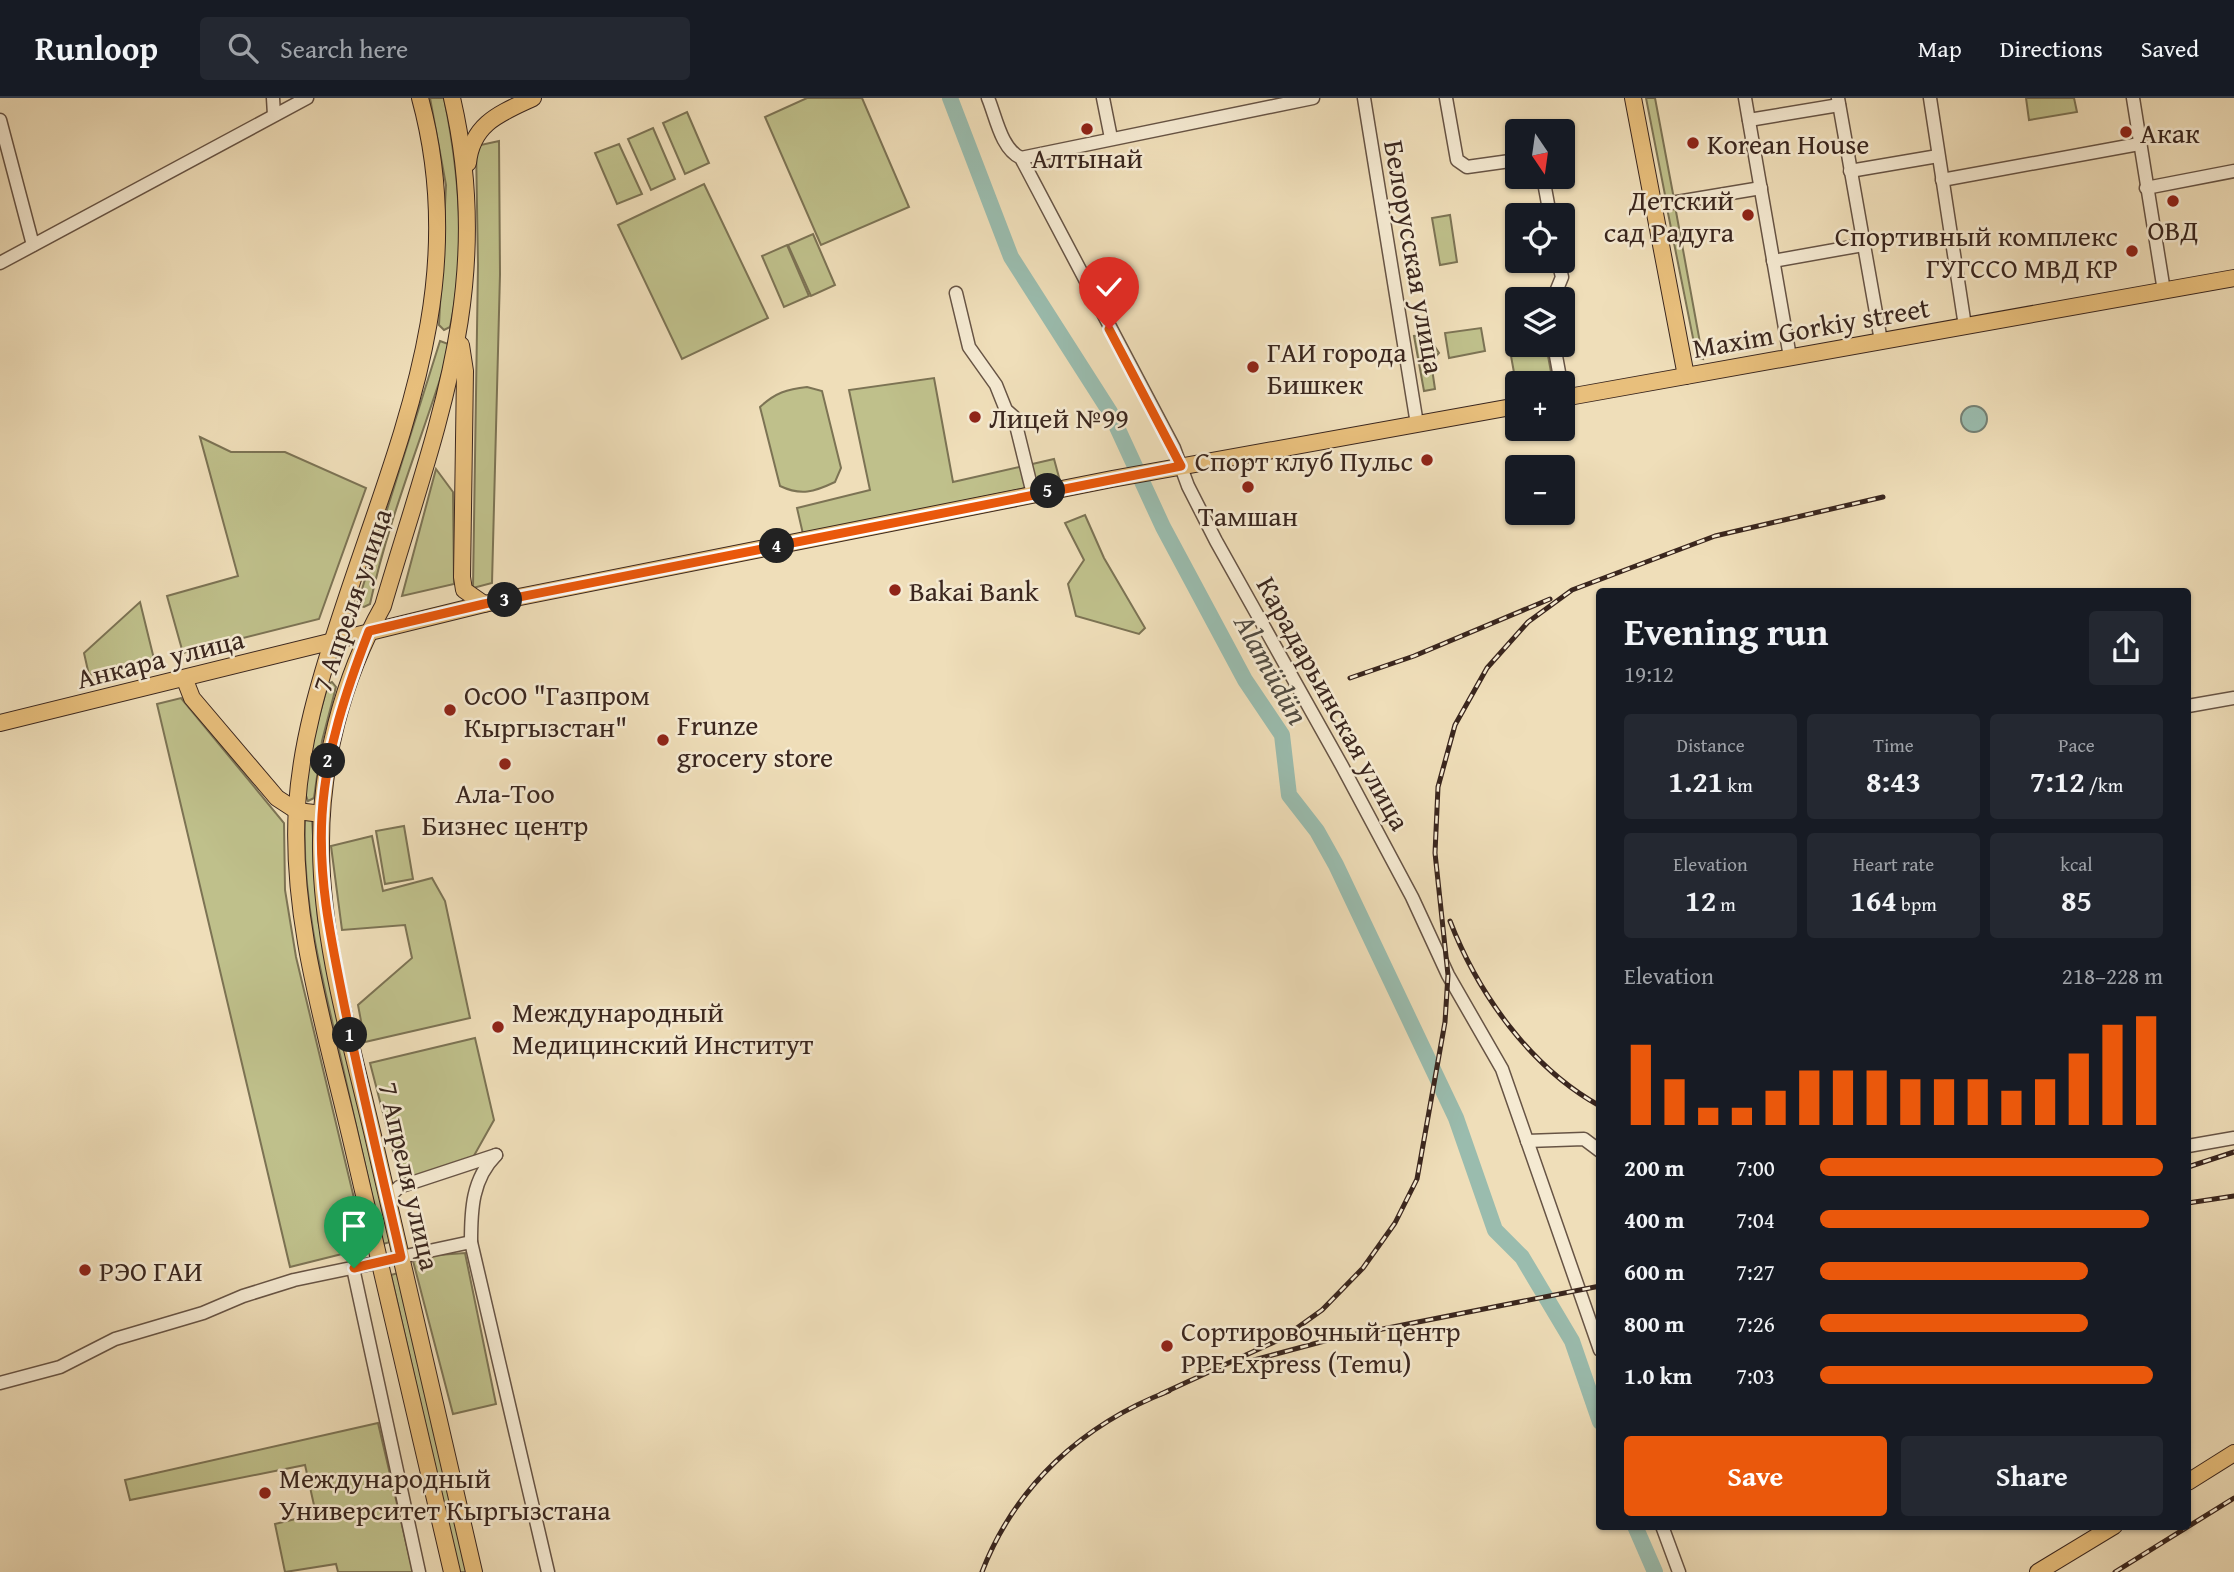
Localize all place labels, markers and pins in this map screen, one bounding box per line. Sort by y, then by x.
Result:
place label: Акак [2140,112,2200,153]
marker: Алтынай [1079,121,1095,137]
place label: Korean House [1707,123,1870,164]
marker: Акак [2118,124,2134,140]
marker: Korean House [1685,135,1701,151]
place label: Алтынай [1031,137,1143,178]
place label: Детский сад Радуга [1604,179,1735,252]
marker: ОВД [2165,193,2181,209]
marker: Детский сад Радуга [1740,207,1756,223]
place label: ОВД [2148,209,2198,250]
place label: Спортивный комплекс ГУГССО МВД КР [1835,215,2118,288]
marker: Спортивный комплекс ГУГССО МВД КР [2124,243,2140,259]
pin [1079,257,1139,329]
place label: ГАИ города Бишкек [1267,331,1407,404]
marker: ГАИ города Бишкек [1245,359,1261,375]
place label: Лицей №99 [989,397,1129,438]
marker: Лицей №99 [967,409,983,425]
place label: Спорт клуб Пульс [1195,440,1413,481]
marker: Спорт клуб Пульс [1419,452,1435,468]
pin: 5 [1030,474,1066,508]
marker: Тамшан [1240,479,1256,495]
place label: Тамшан [1198,495,1298,536]
pin: 4 [760,528,794,564]
place label: Bakai Bank [909,570,1039,611]
pin: 3 [488,582,522,618]
marker: Bakai Bank [887,582,903,598]
place label: ОсОО "Газпром Кыргызстан" [464,674,650,747]
marker: ОсОО "Газпром Кыргызстан" [442,702,458,718]
place label: Frunze grocery store [677,704,833,777]
marker: Frunze grocery store [655,732,671,748]
pin: 2 [310,744,346,778]
marker: Ала-Тоо Бизнес центр [497,756,513,772]
place label: Ала-Тоо Бизнес центр [422,772,588,845]
place label: Международный Медицинский Институт [512,991,814,1064]
pin: 1 [332,1018,368,1052]
marker: Международный Медицинский Институт [490,1019,506,1035]
pin [324,1196,384,1268]
place label: РЭО ГАИ [99,1250,203,1291]
marker: РЭО ГАИ [77,1262,93,1278]
place label: Сортировочный центр PPE Express (Temu) [1181,1310,1461,1383]
marker: Сортировочный центр PPE Express (Temu) [1159,1338,1175,1354]
place label: Международный Университет Кыргызстана [279,1457,611,1530]
marker: Международный Университет Кыргызстана [257,1485,273,1501]

